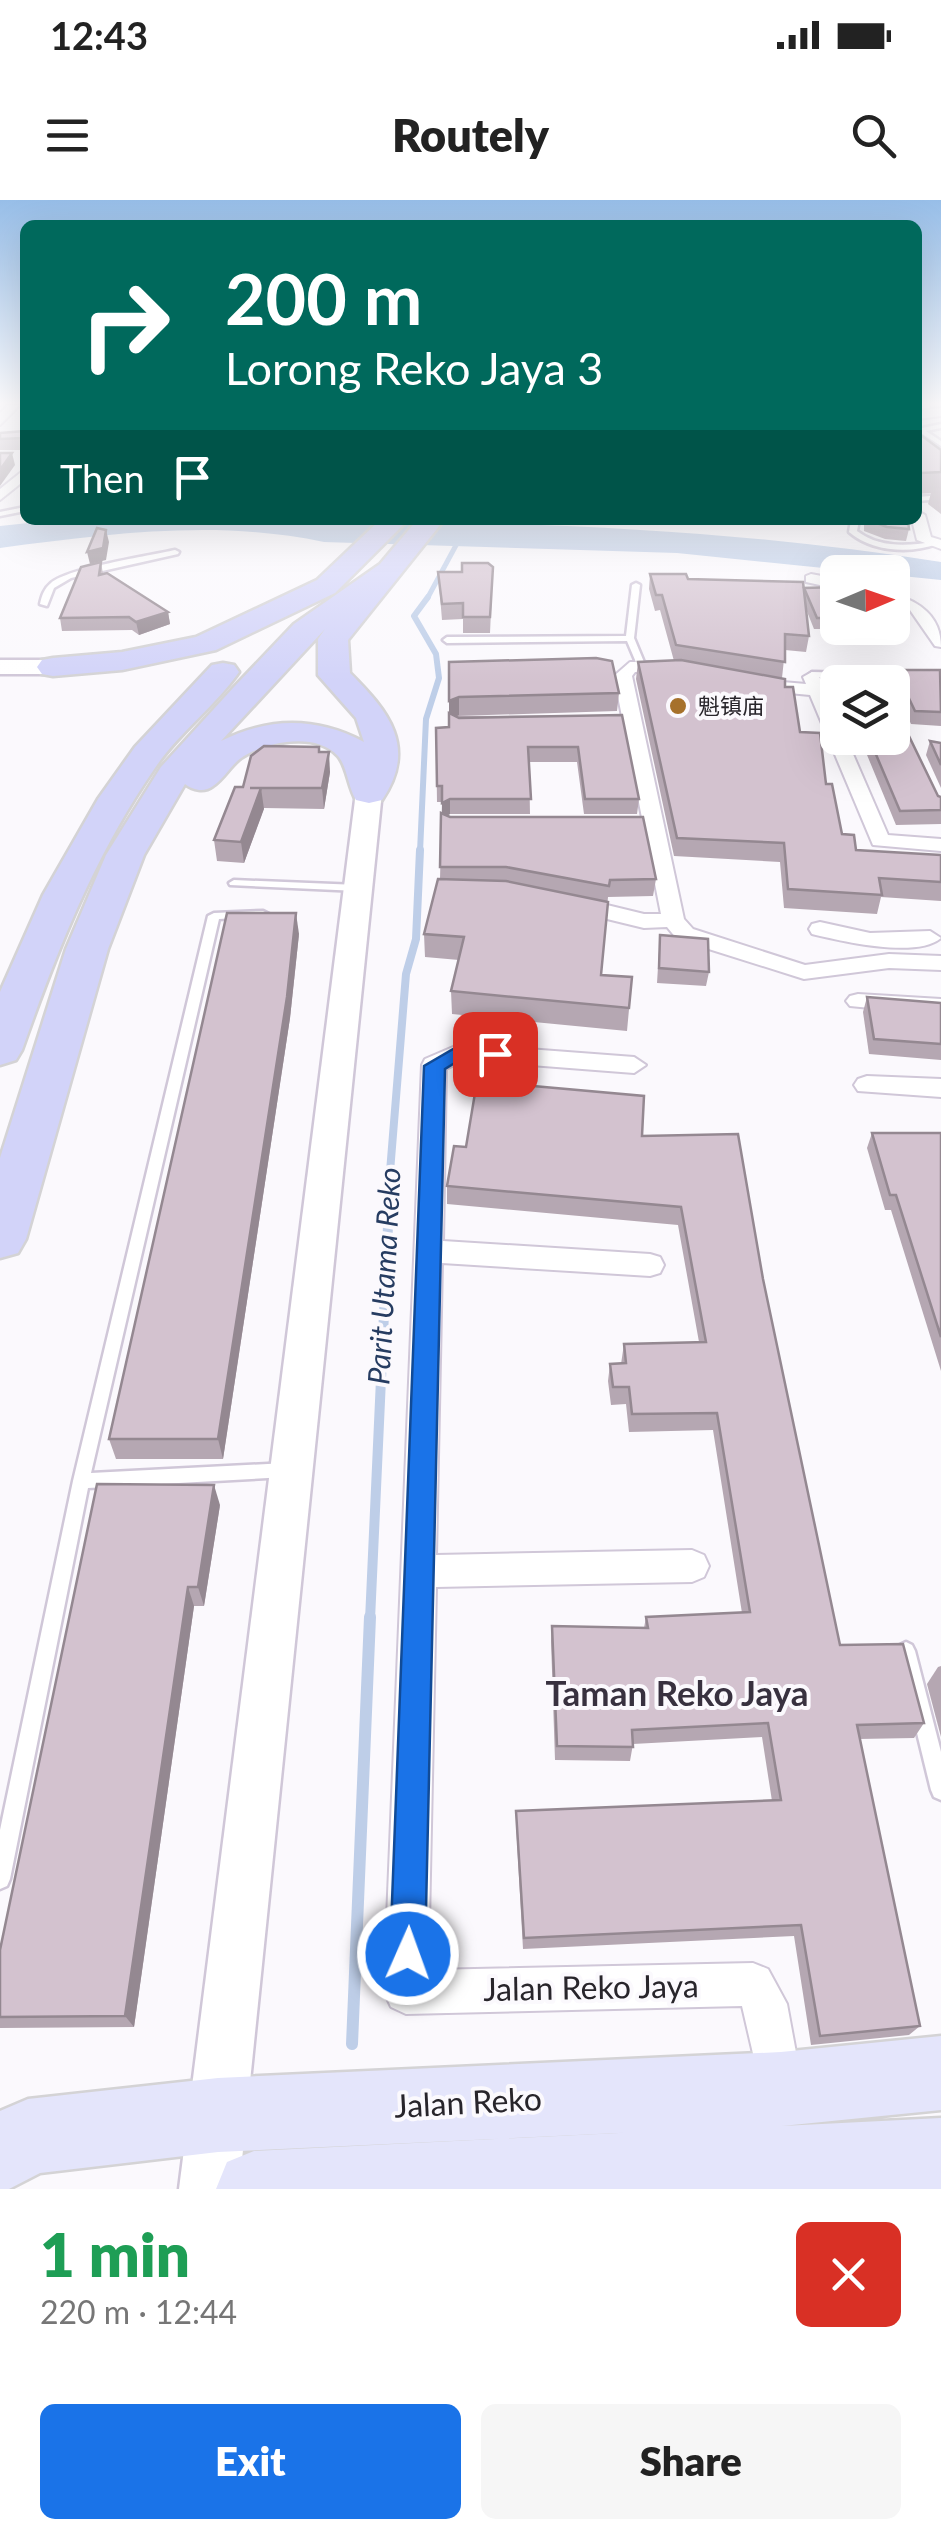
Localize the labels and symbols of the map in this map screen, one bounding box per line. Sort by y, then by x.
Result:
north arrow [820,555,910,645]
place label: 魁镇庙 [698,692,764,719]
marker: 魁镇庙 [667,695,689,717]
pin [453,1012,538,1097]
water label: Parit Utama Reko [359,1166,407,1386]
district label: Taman Reko Jaya [545,1671,809,1713]
position arrow [356,1902,460,2006]
street label: Jalan Reko Jaya [483,1965,699,2008]
street label: Jalan Reko [393,2078,543,2125]

